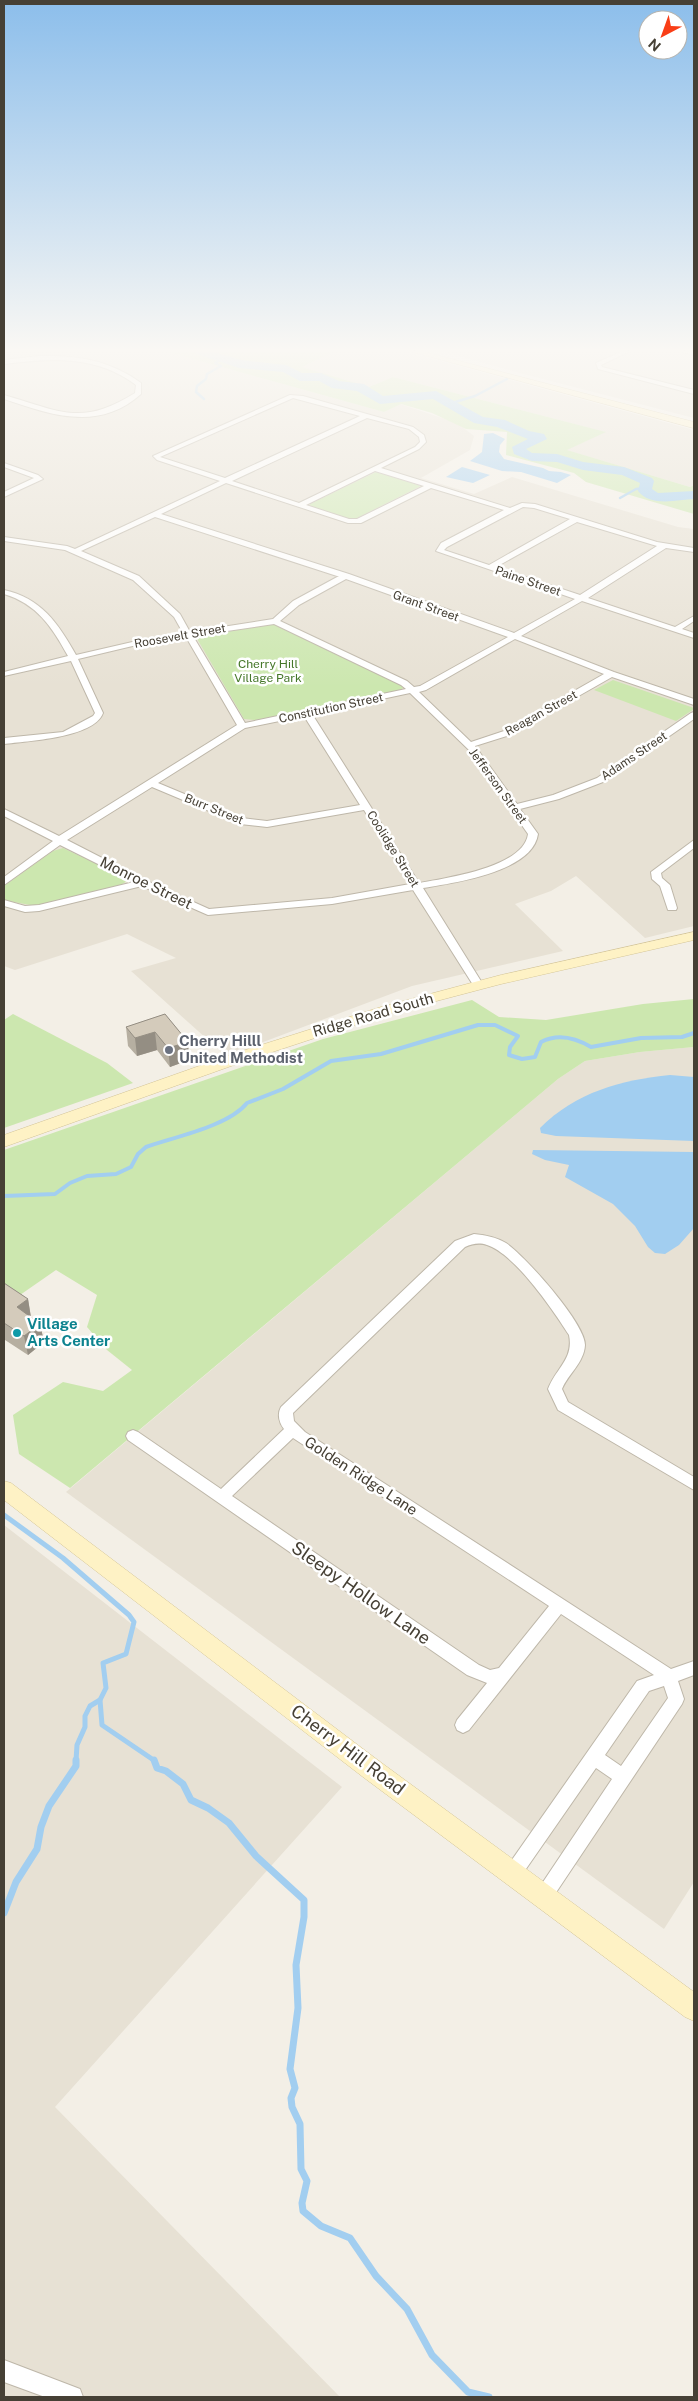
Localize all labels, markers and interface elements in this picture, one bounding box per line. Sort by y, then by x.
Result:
north arrow [638,10,688,60]
text: N [645,35,664,54]
street label: Paine Street [493,563,563,599]
street label: Grant Street [391,588,461,625]
street label: Roosevelt Street [133,621,227,651]
park label: Cherry Hill Village Park [234,657,302,685]
street label: Reagan Street [503,687,580,739]
street label: Constitution Street [278,690,385,726]
street label: Adams Street [598,729,670,783]
street label: Jefferson Street [466,746,530,827]
street label: Burr Street [182,791,246,827]
street label: Coolidge Street [364,808,422,890]
street label: Monroe Street [97,853,195,912]
street label: Ridge Road South [311,989,435,1040]
place label: Cherry Hilll United Methodist [179,1032,303,1066]
marker: Cherry Hilll United Methodist [163,1044,175,1056]
place label: Village Arts Center [27,1315,110,1349]
marker: Village Arts Center [11,1327,23,1339]
street label: Golden Ridge Lane [302,1433,421,1518]
street label: Sleepy Hollow Lane [288,1537,435,1649]
street label: Cherry Hill Road [287,1700,409,1799]

